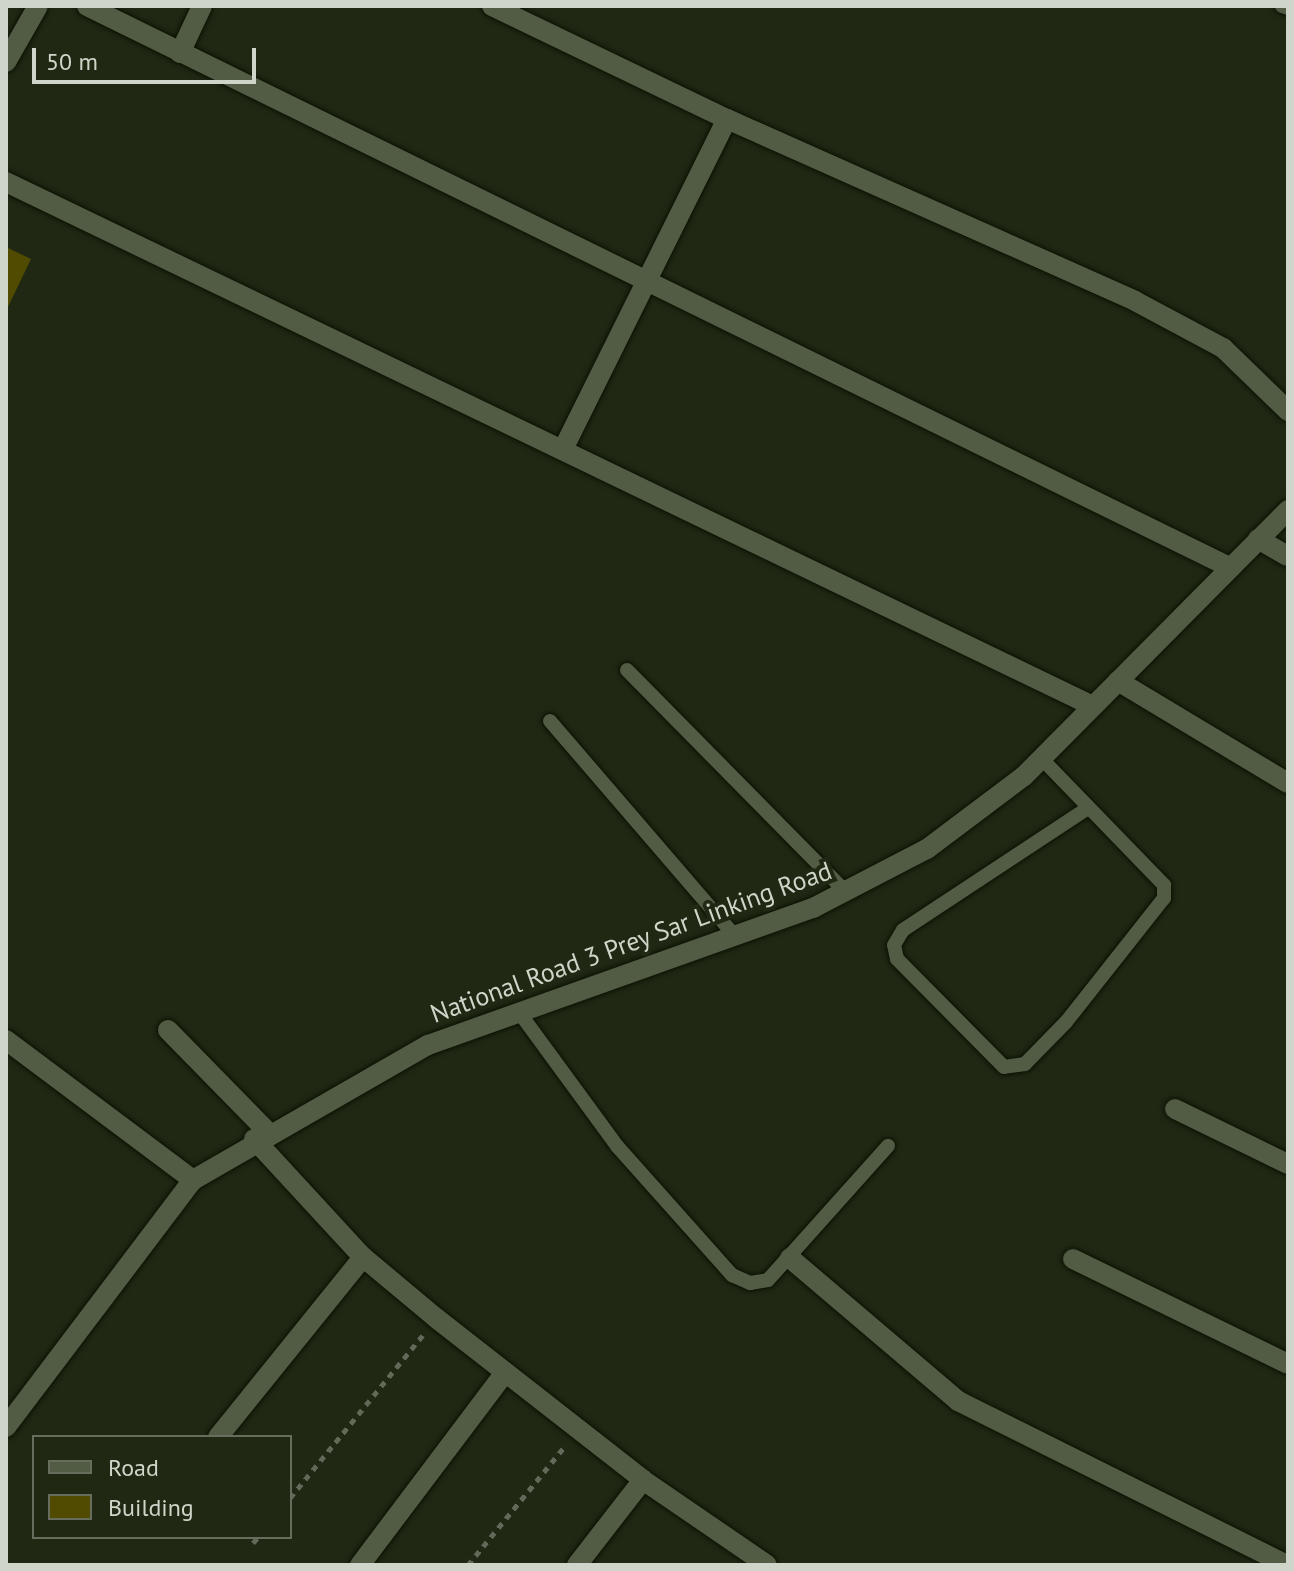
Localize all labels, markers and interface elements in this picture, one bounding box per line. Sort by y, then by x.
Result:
scale bar [36,32,260,82]
text: 50 m [46,46,98,77]
street label: National Road 3 Prey Sar Linking Road [426,855,836,1029]
legend [32,1435,292,1539]
text: Road [108,1452,159,1483]
text: Building [108,1492,194,1523]

